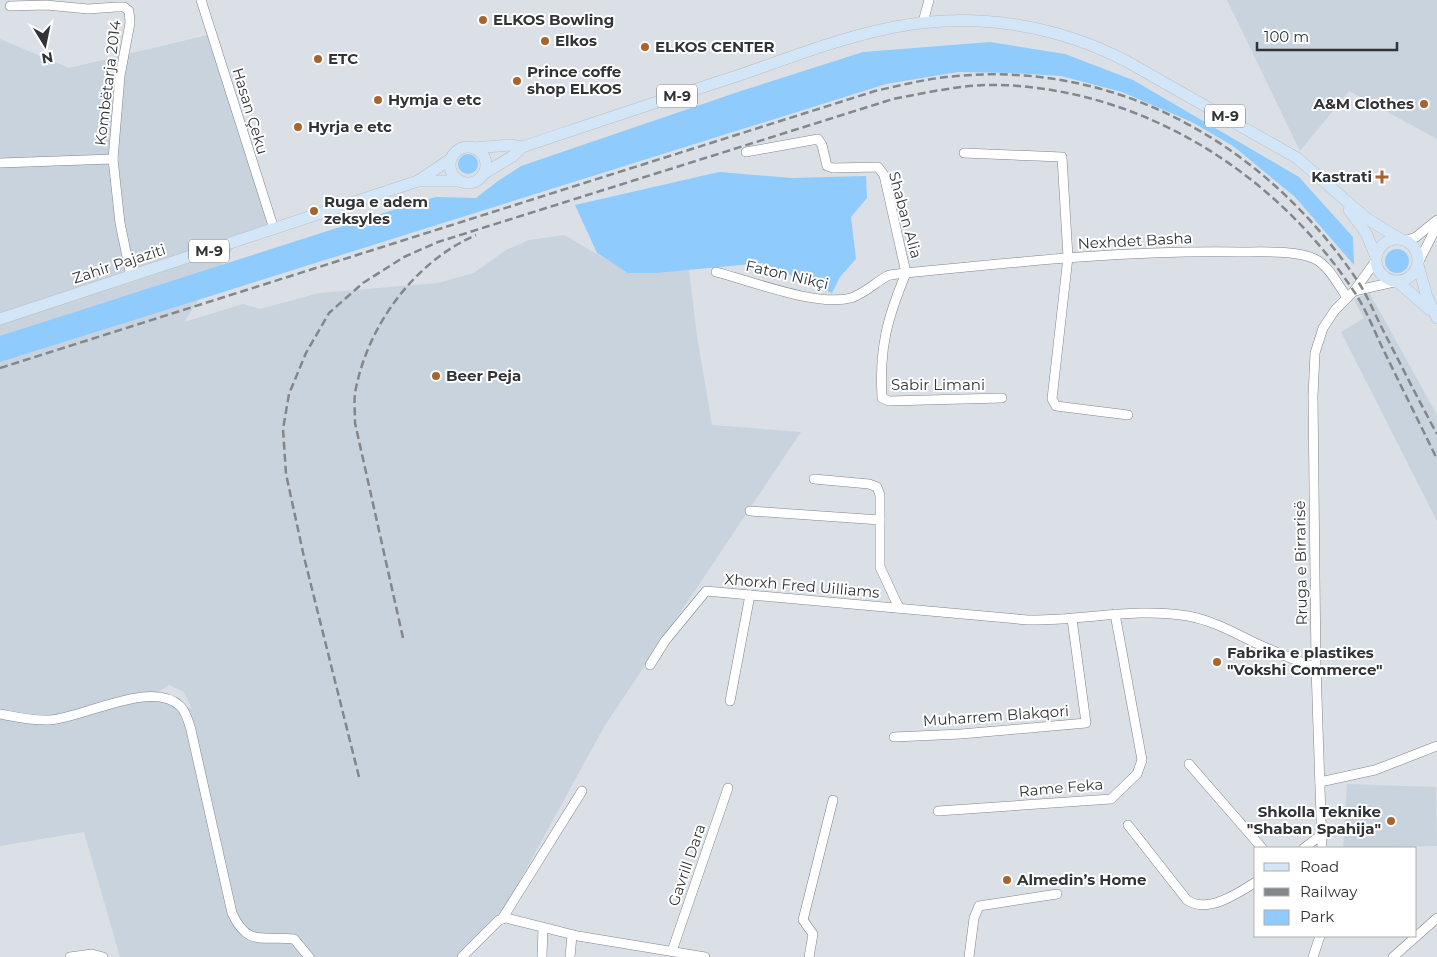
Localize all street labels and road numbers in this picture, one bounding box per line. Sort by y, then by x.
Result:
street label: Kombëtarja 2014 [90,19,125,147]
street label: Hasan Çeku [228,65,273,156]
road number: M-9 [657,84,697,108]
road number: M-9 [1205,104,1245,128]
street label: Shaban Alia [885,169,926,260]
street label: Nexhdet Basha [1077,228,1193,253]
street label: Zahir Pajaziti [70,240,168,288]
road number: M-9 [189,240,229,262]
street label: Faton Nikçi [744,256,830,293]
street label: Sabir Limani [891,375,985,394]
street label: Rruga e Birrarisë [1290,500,1311,626]
street label: Xhorxh Fred Uilliams [724,569,880,602]
street label: Muharrem Blakqori [922,701,1070,730]
street label: Rame Feka [1018,774,1104,801]
street label: Gavrill Dara [664,821,709,909]

